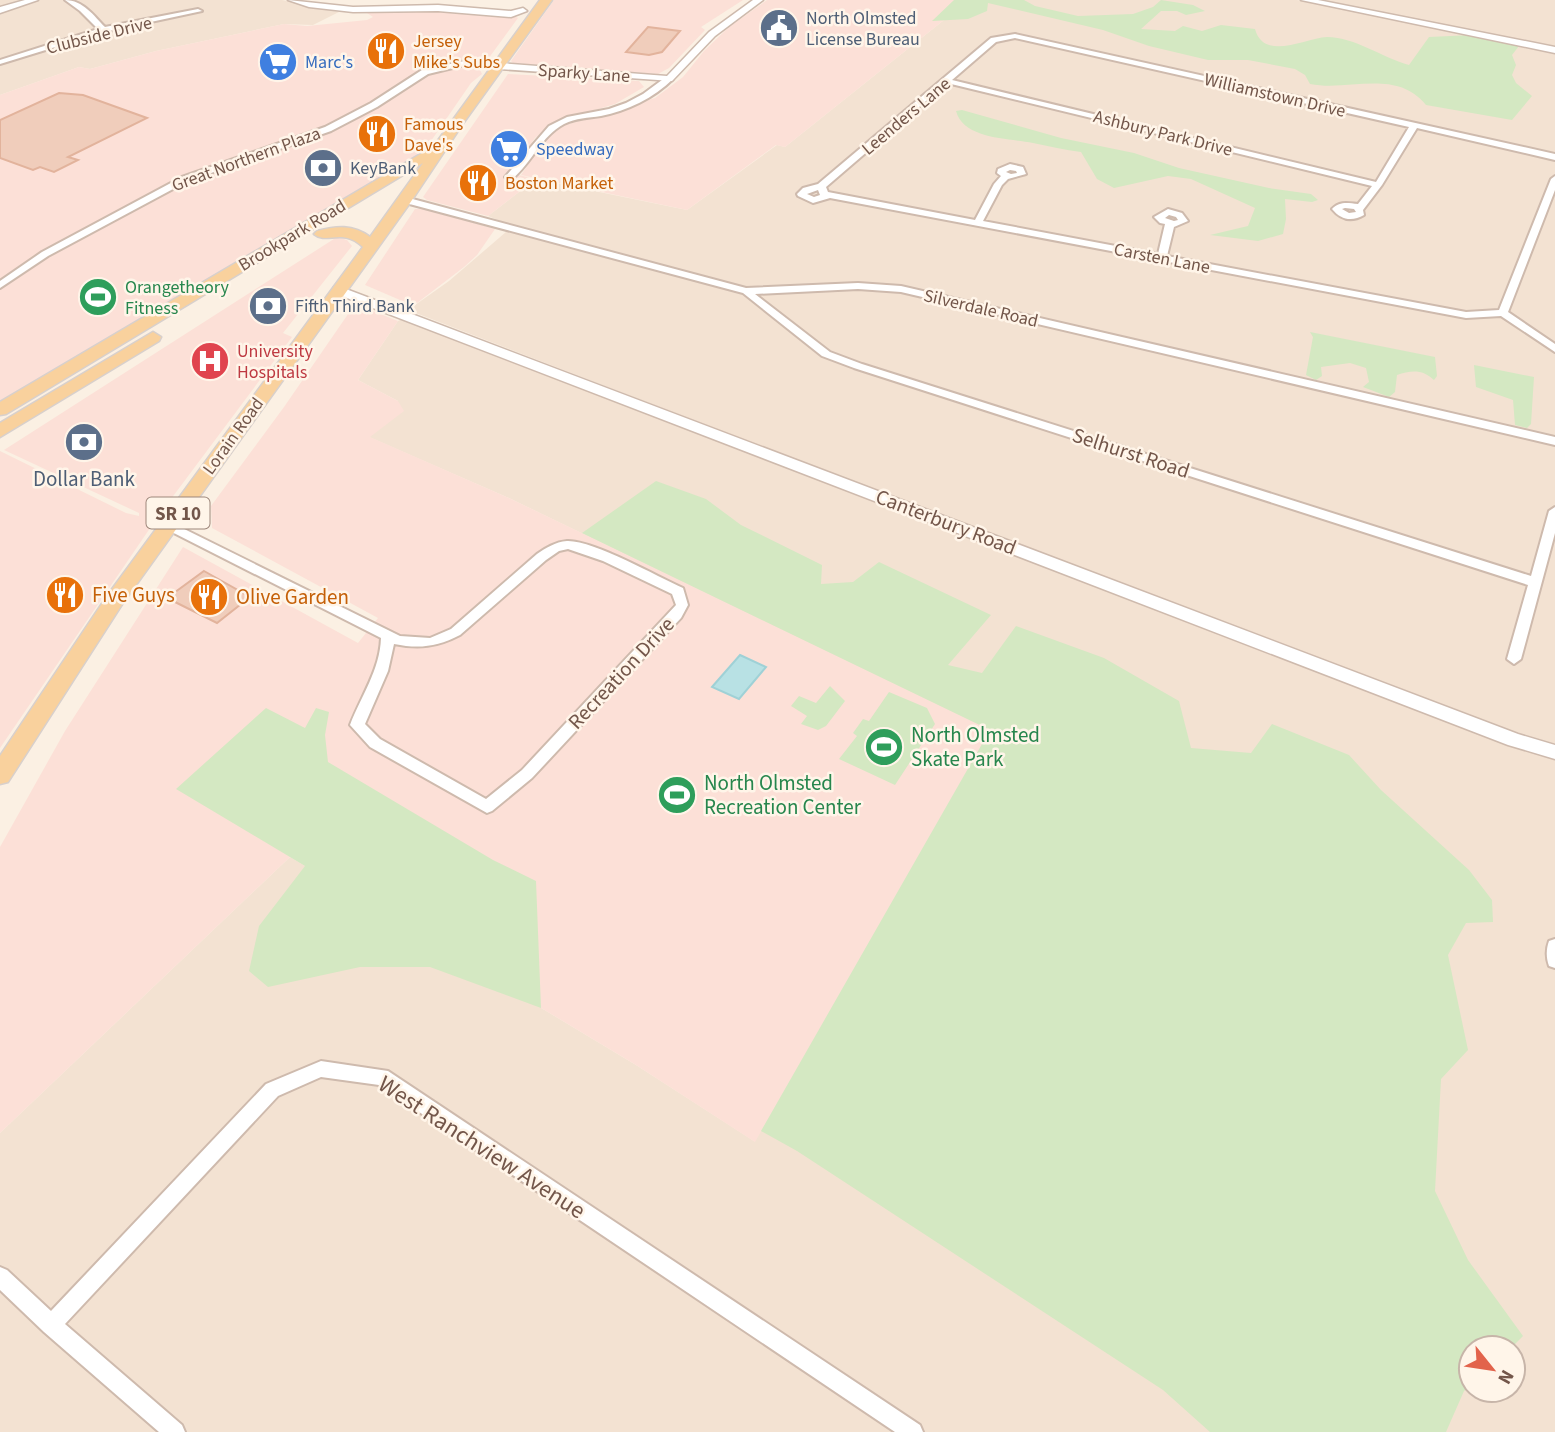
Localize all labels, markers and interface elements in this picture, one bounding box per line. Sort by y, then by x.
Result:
place label: North Olmsted License Bureau [806,6,920,52]
public building icon: North Olmsted License Bureau [758,7,800,49]
street label: Clubside Drive [44,10,155,61]
place label: Jersey Mike's Subs [413,29,500,75]
restaurant icon: Jersey Mike's Subs [365,30,407,72]
supermarket icon: Marc's [257,41,299,83]
place label: Marc's [305,50,353,75]
street label: Sparky Lane [537,58,631,89]
street label: Williamstown Drive [1202,67,1348,124]
street label: Leenders Lane [857,72,956,161]
street label: Ashbury Park Drive [1091,104,1235,163]
place label: Famous Dave's [404,112,463,158]
restaurant icon: Famous Dave's [356,113,398,155]
street label: Great Northern Plaza [168,121,324,198]
supermarket icon: Speedway [488,128,530,170]
place label: Speedway [536,137,614,162]
bank icon: KeyBank [302,147,344,189]
place label: KeyBank [350,156,416,181]
restaurant icon: Boston Market [457,162,499,204]
place label: Boston Market [505,171,613,196]
street label: Brookpark Road [234,193,351,277]
street label: Carsten Lane [1112,237,1212,280]
place label: Orangetheory Fitness [125,275,230,321]
sports icon: Orangetheory Fitness [77,276,119,318]
street label: Silverdale Road [921,283,1041,334]
bank icon: Fifth Third Bank [247,285,289,327]
place label: Fifth Third Bank [295,294,414,319]
place label: University Hospitals [237,339,313,385]
hospital icon: University Hospitals [189,340,231,382]
street label: Lorain Road [197,393,270,480]
street label: Selhurst Road [1068,420,1194,486]
bank icon: Dollar Bank [63,421,105,463]
place label: Dollar Bank [33,464,136,494]
street label: Canterbury Road [871,481,1021,563]
road number: SR 10 [146,498,210,528]
restaurant icon: Five Guys [44,574,86,616]
restaurant icon: Olive Garden [188,576,230,618]
place label: Five Guys [92,580,175,610]
place label: Olive Garden [236,582,349,612]
street label: Recreation Drive [561,610,681,736]
place label: North Olmsted Skate Park [911,720,1040,774]
sports icon: North Olmsted Skate Park [863,726,905,768]
place label: North Olmsted Recreation Center [704,768,862,822]
sports icon: North Olmsted Recreation Center [656,774,698,816]
street label: West Ranchview Avenue [371,1067,592,1228]
north arrow [1457,1334,1527,1404]
text: N [1491,1365,1520,1389]

